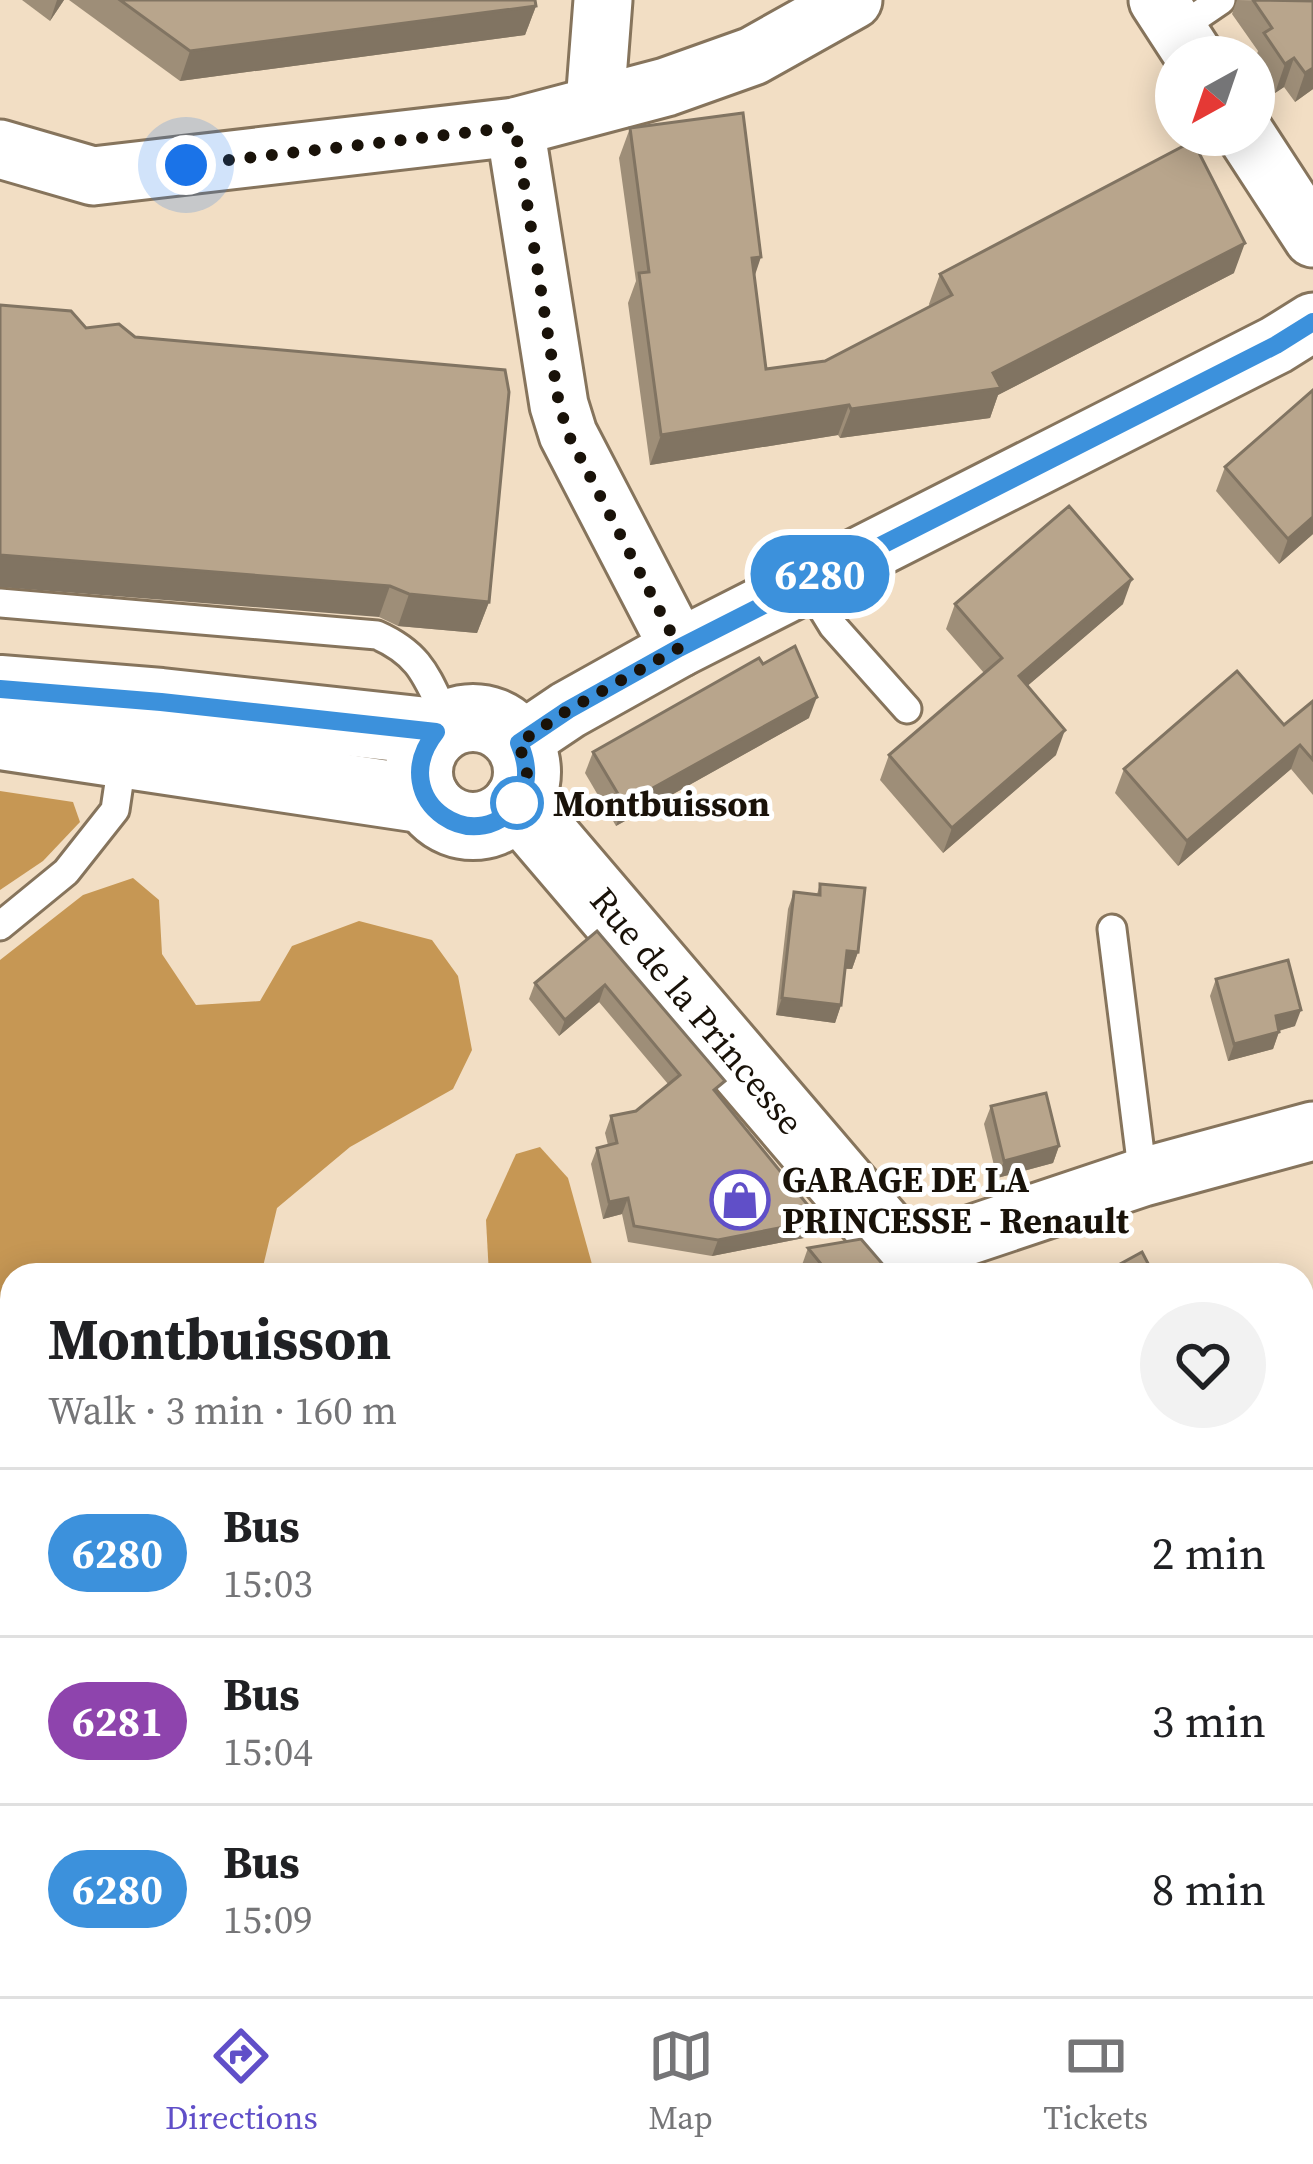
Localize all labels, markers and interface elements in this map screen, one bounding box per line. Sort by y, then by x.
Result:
north arrow [1155,36,1275,156]
map controls [1155,36,1275,156]
your location [156,135,216,195]
line badge: 6280 [736,535,904,613]
text: 6280 [774,545,866,603]
marker: Montbuisson [492,778,542,828]
place label: Montbuisson [553,779,770,828]
street label: Rue de la Princesse [579,877,815,1145]
place label: GARAGE DE LA PRINCESSE - Renault [782,1155,1130,1245]
shop icon: GARAGE DE LA PRINCESSE - Renault [709,1169,771,1231]
text: Montbuisson [48,1300,391,1378]
button: heart [1140,1302,1266,1428]
text: Walk · 3 min · 160 m [48,1384,397,1437]
text: Bus [223,1495,300,1557]
text: 2 min [1152,1522,1266,1584]
text: 6280 [72,1524,163,1582]
text: 15:03 [223,1557,313,1610]
text: Bus [223,1663,300,1725]
text: 3 min [1152,1690,1266,1752]
text: 6281 [72,1692,163,1750]
text: 15:04 [223,1725,313,1778]
text: Bus [223,1831,300,1893]
text: 8 min [1152,1858,1266,1920]
text: 6280 [72,1860,163,1918]
text: 15:09 [223,1893,313,1946]
tab: Directions [165,2023,318,2140]
tab: Map [648,2023,714,2140]
tab: Tickets [1043,2023,1148,2140]

